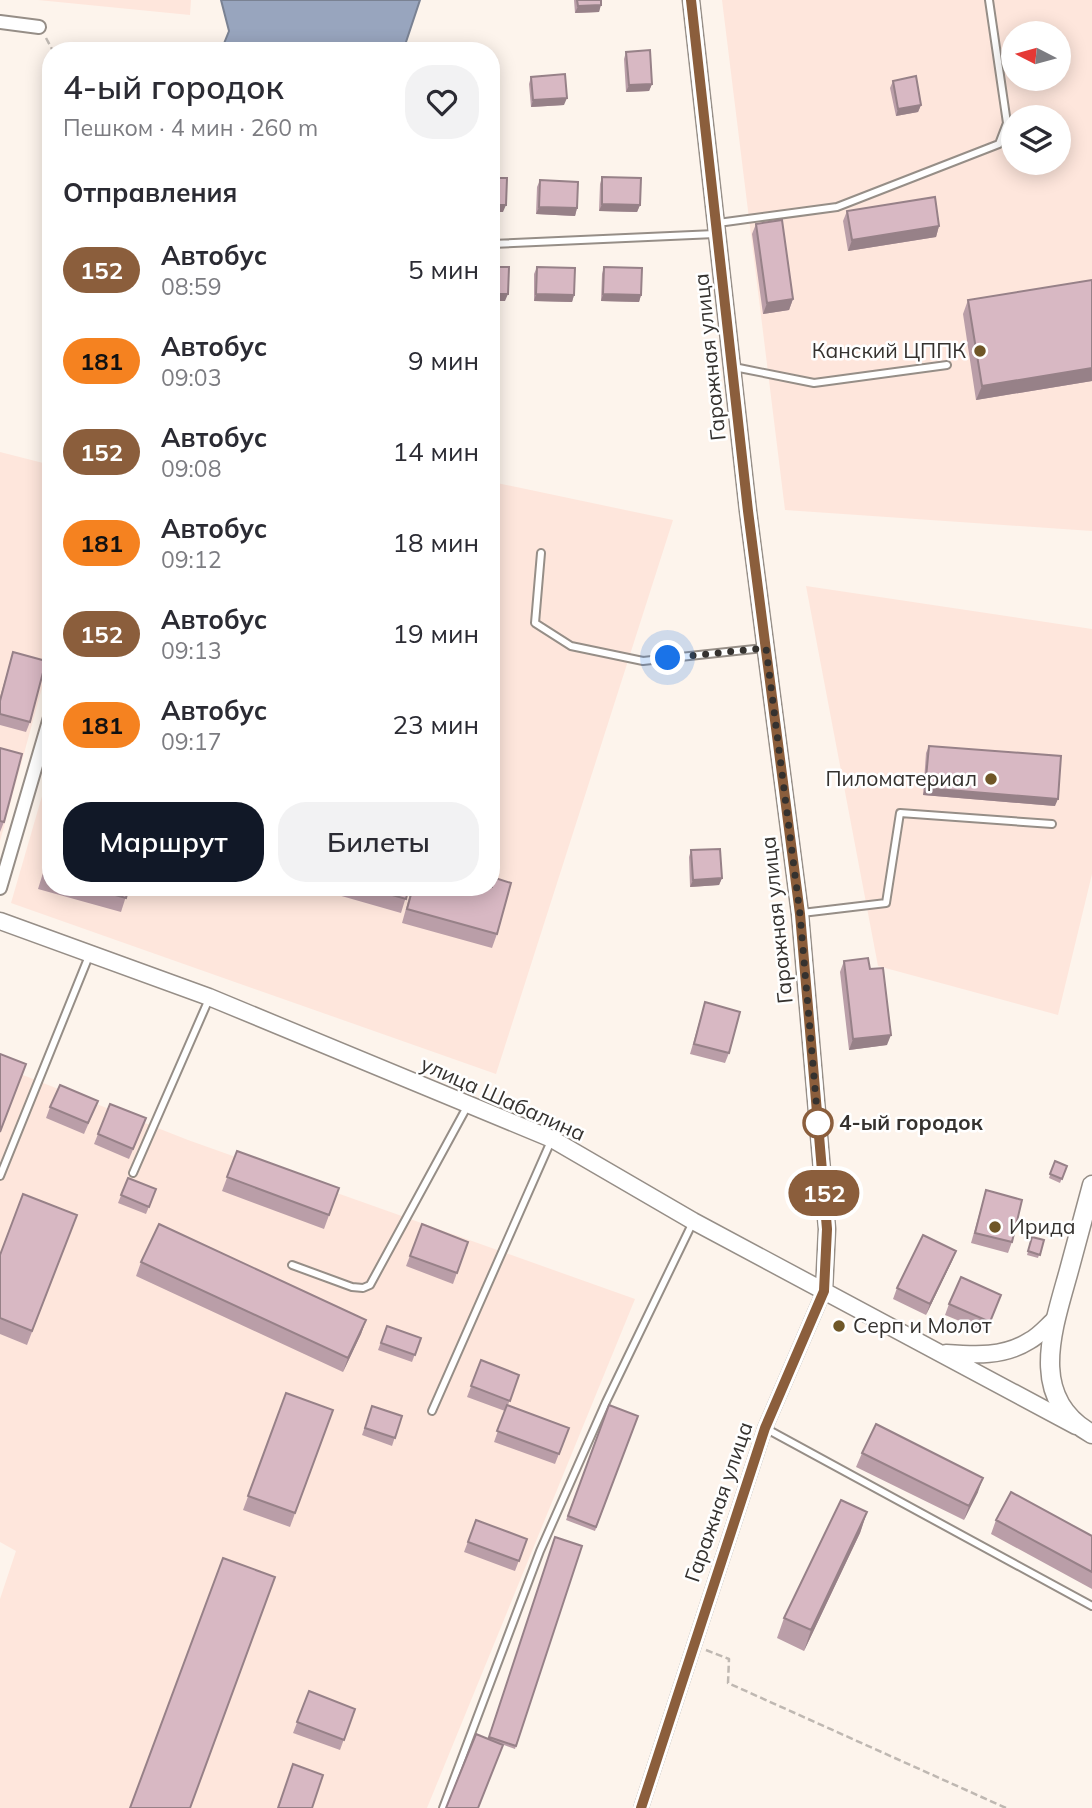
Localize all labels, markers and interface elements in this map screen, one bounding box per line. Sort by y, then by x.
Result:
north arrow [1001,21,1071,91]
map controls [1001,21,1071,175]
button: heart [405,65,479,139]
text: 4-ый городок [63,66,284,107]
button: layers [1001,105,1071,175]
text: Пешком · 4 мин · 260 m [63,113,318,142]
text: Отправления [63,176,237,209]
text: Автобус [161,239,267,272]
text: 5 мин [408,253,479,286]
text: 152 [80,255,123,285]
text: 08:59 [161,272,221,301]
street label: Гаражная улица [687,272,731,442]
text: Автобус [161,330,267,363]
place label: Канский ЦППК [812,337,966,363]
marker: Канский ЦППК [972,343,988,359]
text: 9 мин [408,344,479,377]
text: 181 [80,346,123,376]
text: 09:03 [161,363,221,392]
text: Автобус [161,421,267,454]
text: 14 мин [392,435,479,468]
text: 152 [80,437,123,467]
text: 09:08 [161,454,221,483]
text: Автобус [161,512,267,545]
text: 18 мин [392,526,479,559]
text: 181 [80,528,123,558]
text: 09:12 [161,545,221,574]
text: Автобус [161,603,267,636]
text: 19 мин [392,617,479,650]
text: 152 [80,619,123,649]
text: 09:13 [161,636,221,665]
your location [650,640,685,675]
text: Автобус [161,694,267,727]
text: 23 мин [392,708,479,741]
text: 181 [80,710,123,740]
text: 09:17 [161,727,221,756]
place label: Пиломатериал [825,765,977,791]
marker: Пиломатериал [983,771,999,787]
button: Маршрут [63,802,264,882]
button: Билеты [278,802,479,882]
street label: Гаражная улица [754,835,798,1005]
street label: улица Шабалина [417,1050,590,1146]
marker: 4-ый городок [803,1108,833,1138]
place label: 4-ый городок [839,1109,984,1135]
line badge: 152 [784,1170,864,1216]
text: 152 [802,1178,846,1208]
place label: Ирида [1009,1213,1076,1239]
marker: Ирида [987,1219,1003,1235]
place label: Серп и Молот [853,1312,992,1338]
marker: Серп и Молот [831,1318,847,1334]
street label: Гаражная улица [678,1418,758,1585]

